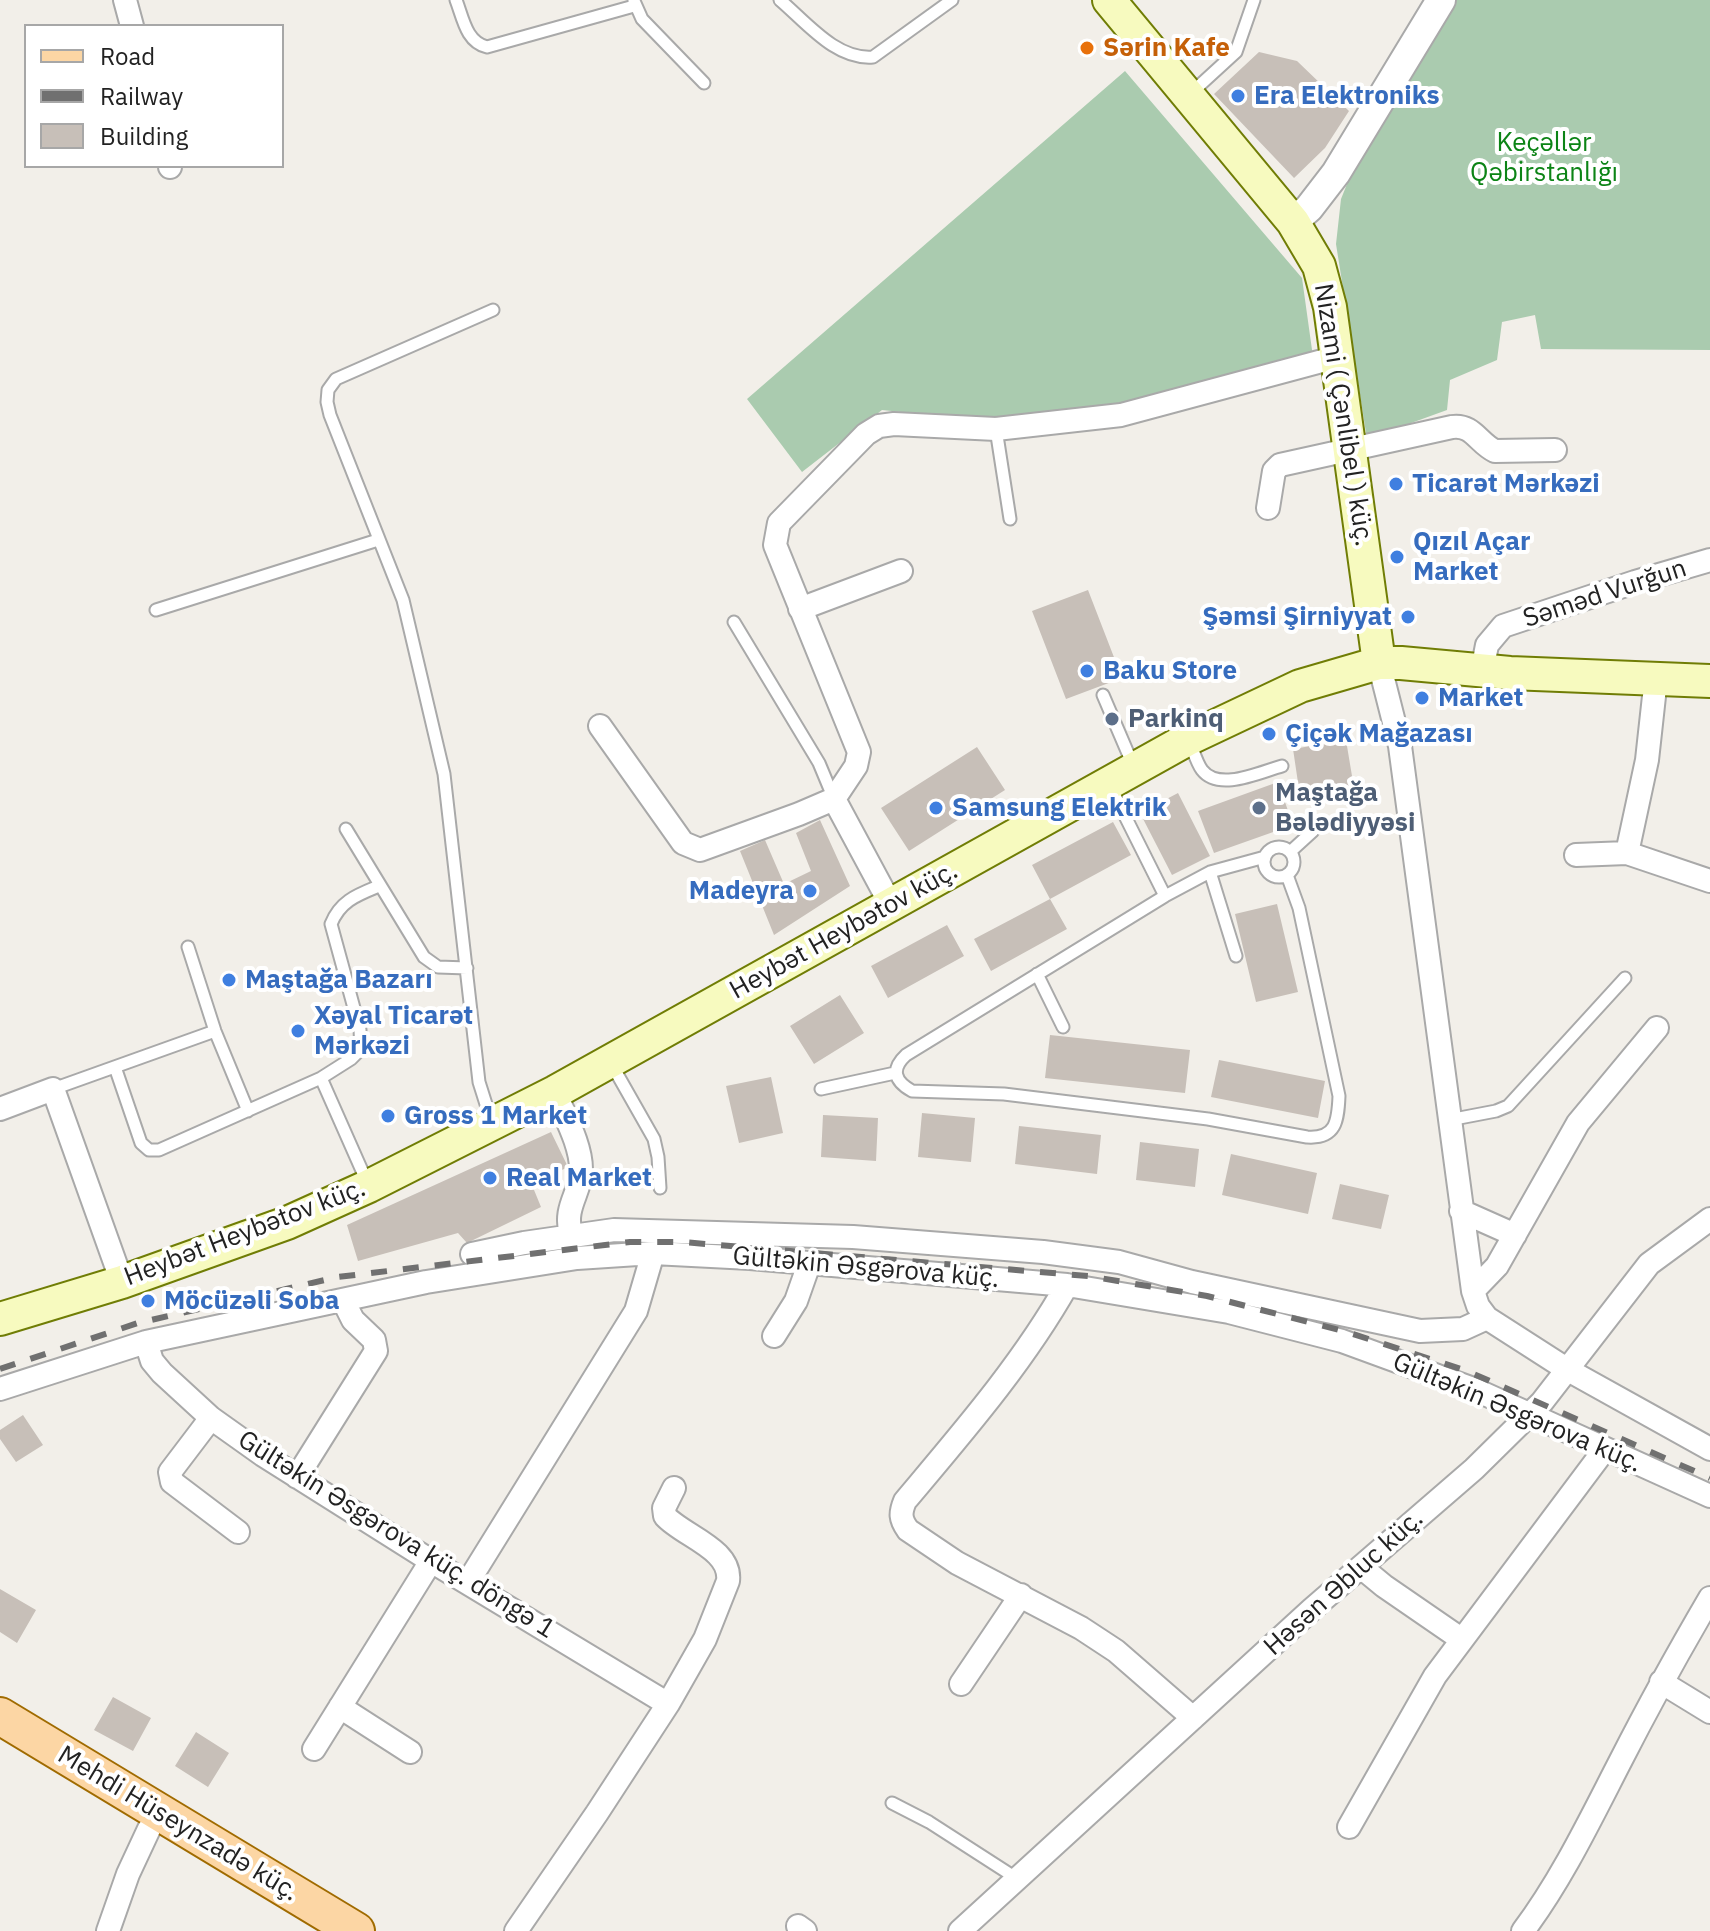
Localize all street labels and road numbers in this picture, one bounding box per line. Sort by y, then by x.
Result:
street label: Nizami ( Çənlibel ) küç. [1307,281,1379,549]
street label: Səməd Vurğun [1519,553,1691,635]
street label: Heybət Heybətov küç. [725,855,963,1007]
street label: Heybət Heybətov küç. [120,1173,370,1293]
street label: Gültəkin Əsgərova küç. [731,1241,1001,1295]
street label: Gültəkin Əsgərova küç. [1388,1346,1646,1480]
street label: Gültəkin Əsgərova küç. döngə 1 [232,1424,560,1646]
street label: Həsən Əbluc küç. [1258,1503,1430,1663]
street label: Mehdi Hüseynzadə küç. [52,1740,304,1908]

